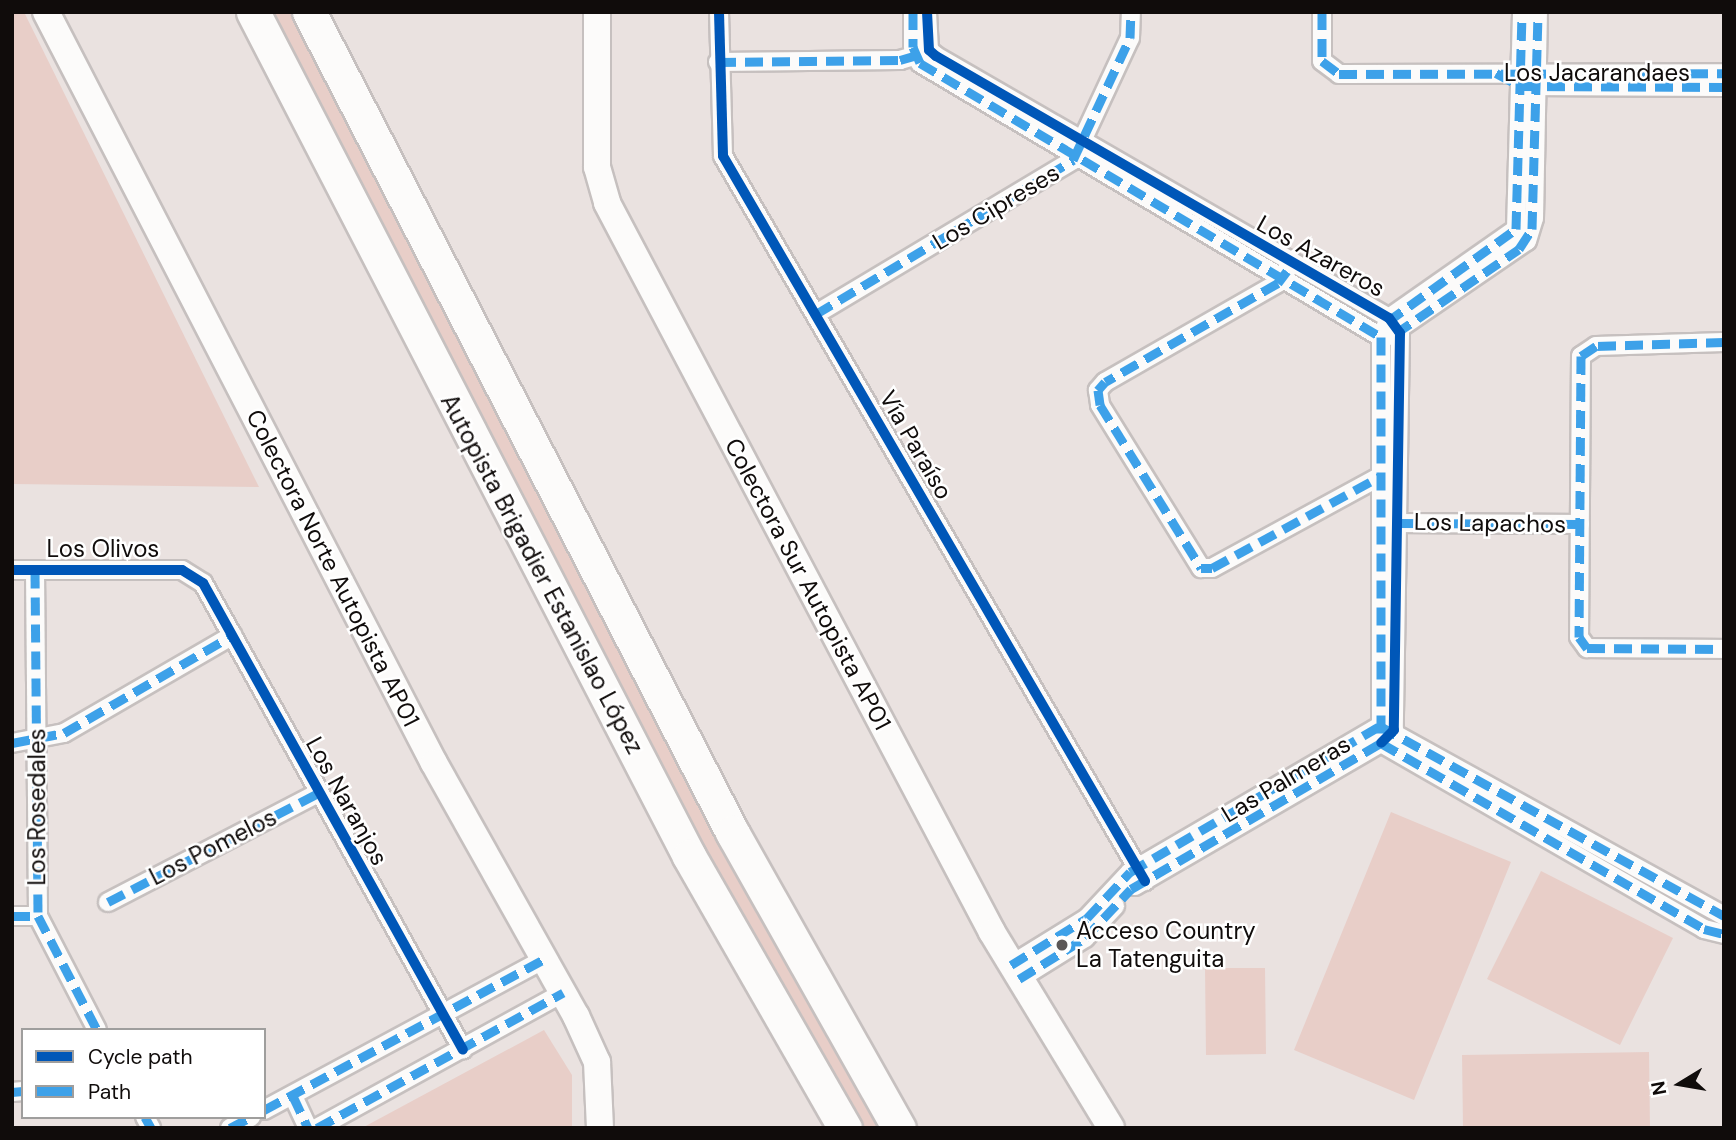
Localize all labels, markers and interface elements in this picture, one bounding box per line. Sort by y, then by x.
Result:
street label: Los Jacarandaes [1504,59,1690,87]
street label: Los Cipreses [927,158,1065,256]
street label: Los Azareros [1252,209,1390,303]
street label: Vía Paraíso [873,385,959,505]
street label: Autopista Brigadier Estanislao López [435,389,649,759]
street label: Colectora Norte Autopista AP01 [240,405,426,731]
street label: Colectora Sur Autopista AP01 [719,433,897,735]
street label: Los Lapachos [1414,507,1566,539]
street label: Los Olivos [47,535,159,563]
street label: Los Rosedales [23,728,51,886]
street label: Las Palmeras [1216,729,1356,829]
street label: Los Naranjos [300,732,394,870]
street label: Los Pomelos [145,803,281,891]
place label: Acceso Country La Tatenguita [1076,917,1256,973]
marker: Acceso Country La Tatenguita [1054,937,1070,953]
legend [21,1028,266,1119]
text: Cycle path [88,1043,193,1071]
north arrow [1645,1049,1715,1119]
text: Path [88,1078,131,1106]
text: N [1645,1079,1672,1097]

